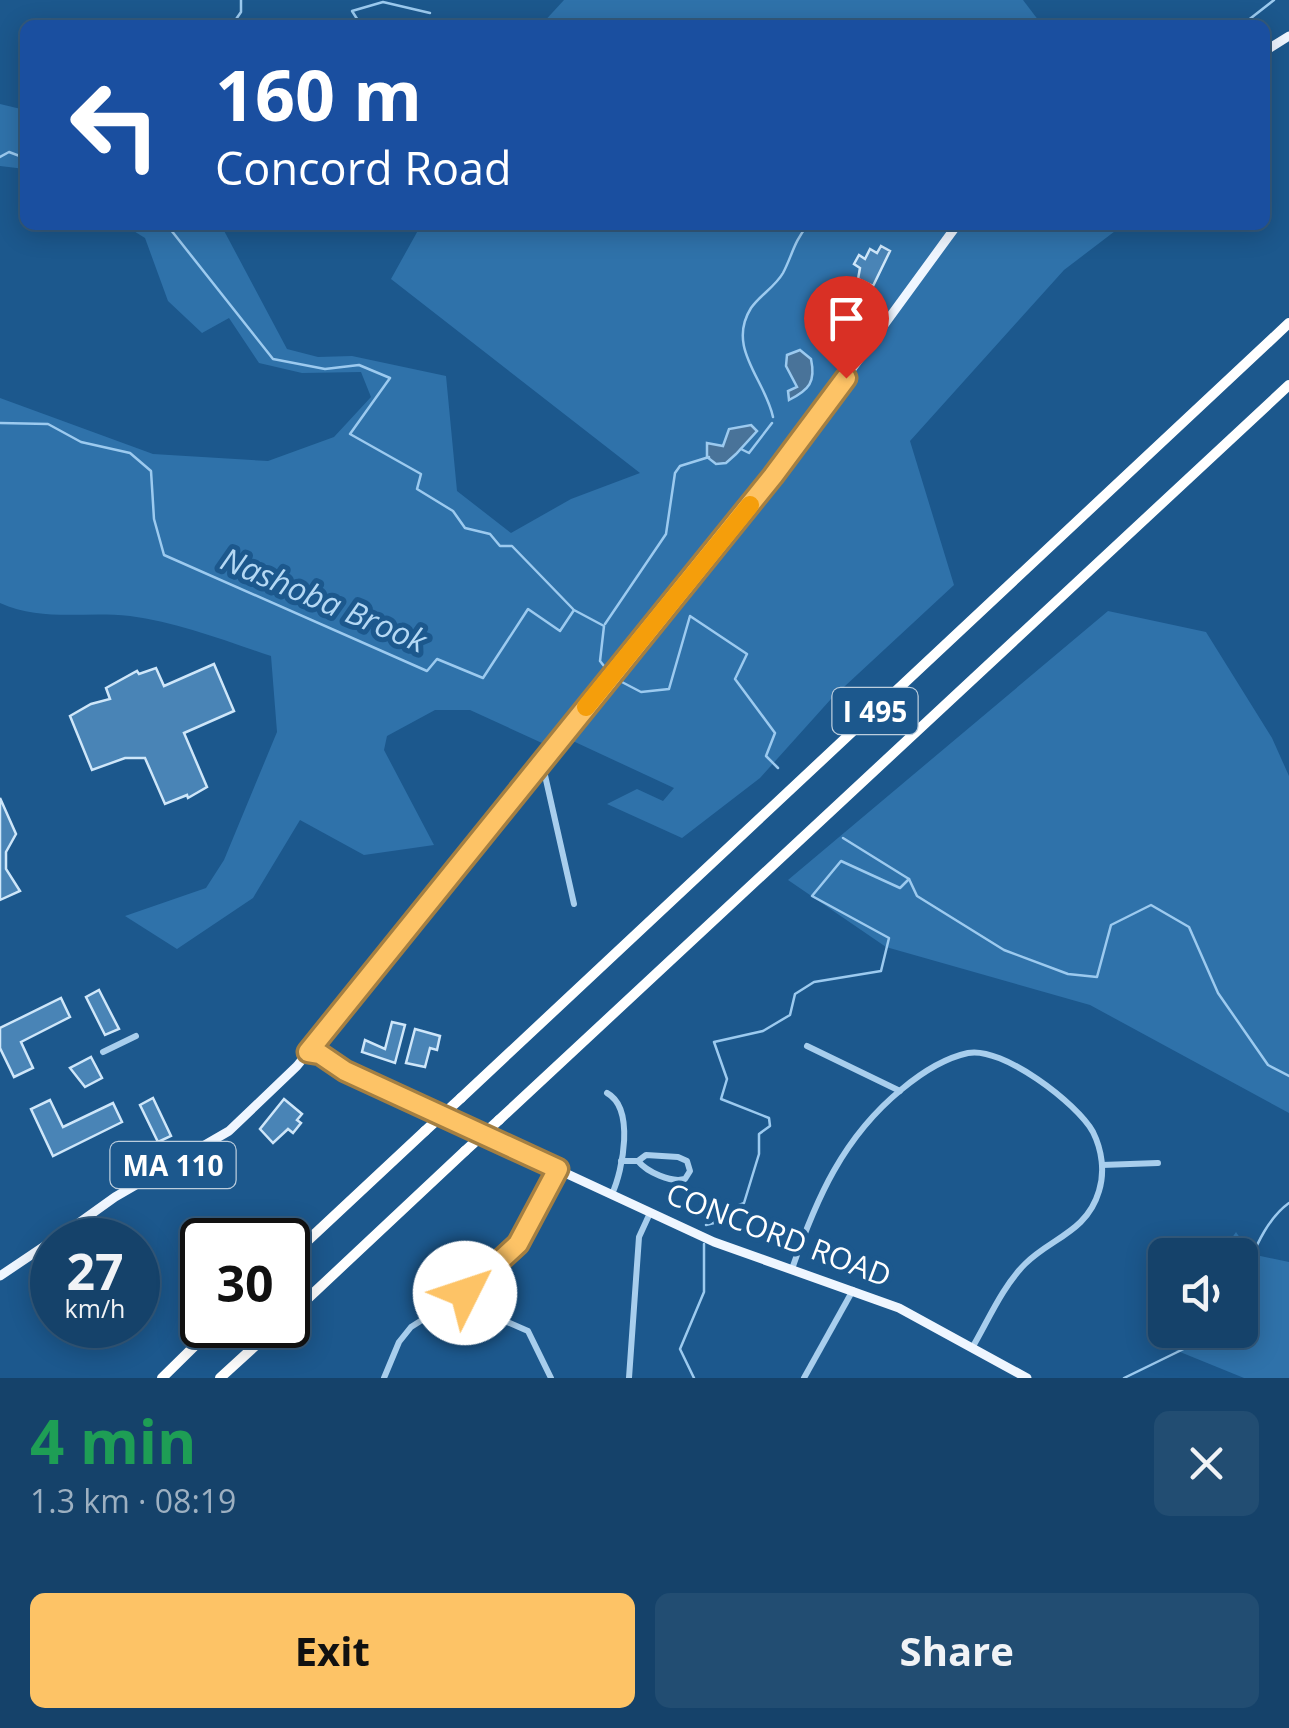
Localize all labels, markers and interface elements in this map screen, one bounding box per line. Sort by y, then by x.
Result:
text: 160 m [215,46,422,142]
icon: left [50,60,180,190]
text: Concord Road [215,137,512,198]
pin [804,276,889,379]
icon: arrive [819,291,874,346]
water label: Nashoba Brook [215,536,435,662]
road number: I 495 [832,688,918,734]
road number: MA 110 [110,1142,236,1188]
street label: CONCORD ROAD [661,1172,897,1296]
speed limit sign: 30 [180,1218,310,1348]
text: 27 [66,1237,124,1305]
map controls [1148,1238,1258,1348]
button: sound [1148,1238,1258,1348]
position arrow [413,1241,517,1345]
text: km/h [65,1291,125,1325]
text: 4 min [30,1400,197,1482]
button: close [1154,1411,1259,1516]
text: 1.3 km · 08:19 [30,1479,236,1522]
button: Exit [30,1593,635,1708]
button: Share [655,1593,1259,1708]

